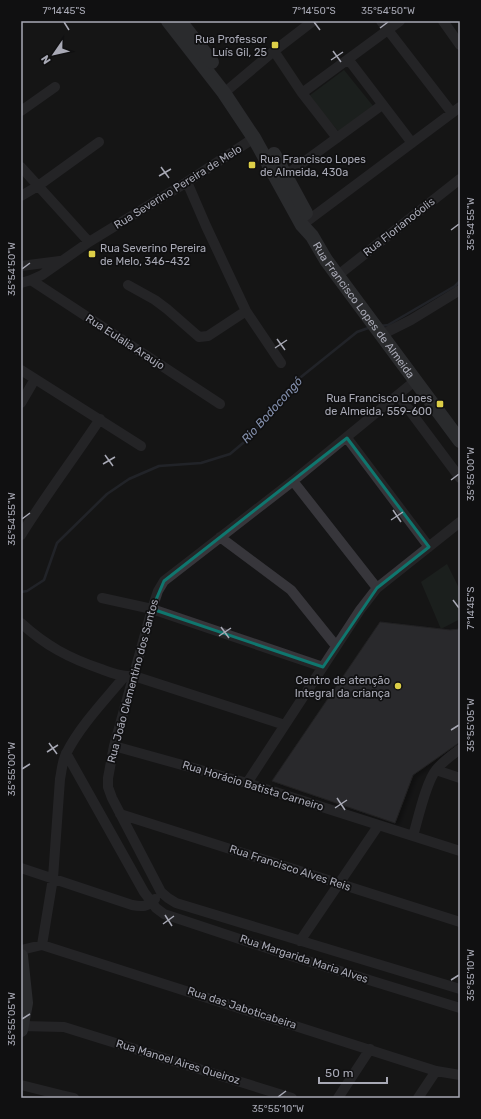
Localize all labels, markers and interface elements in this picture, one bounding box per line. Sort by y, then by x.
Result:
text: 7°14'45"S [42,5,86,17]
text: 7°14'50"S [292,5,336,17]
text: 35°54'50"W [361,5,415,17]
place label: Rua Professor Luís Gil, 25 [195,33,268,59]
north arrow [34,34,74,74]
marker: Rua Professor Luís Gil, 25 [270,40,280,50]
text: N [38,52,54,66]
street label: Rua Severino Pereira de Melo [112,142,244,232]
place label: Rua Francisco Lopes de Almeida, 430a [260,153,366,179]
marker: Rua Francisco Lopes de Almeida, 430a [247,160,257,170]
street label: Rua Florianoóolis [361,195,438,259]
text: 35°54'55"W [465,197,477,251]
street label: Rua Francisco Lopes de Almeida [310,240,418,381]
text: 35°54'50"W [6,242,18,296]
place label: Rua Severino Pereira de Melo, 346-432 [100,242,206,268]
marker: Rua Severino Pereira de Melo, 346-432 [87,249,97,259]
street label: Rua Eulalia Araujo [83,312,167,372]
water label: Rio Bodocongó [239,374,305,446]
place label: Rua Francisco Lopes de Almeida, 559-600 [325,392,432,418]
marker: Rua Francisco Lopes de Almeida, 559-600 [435,399,445,409]
text: 35°55'00"W [465,447,477,501]
text: 35°54'55"W [6,492,18,546]
text: 7°14'45"S [465,586,477,630]
street label: Rua João Clementino dos Santos [105,597,161,764]
place label: Centro de atenção Integral da criança [295,674,390,700]
marker: Centro de atenção Integral da criança [393,681,403,691]
text: 35°55'05"W [465,698,477,752]
text: 35°55'00"W [6,742,18,796]
street label: Rua Horácio Batista Carneiro [181,758,325,814]
street label: Rua Francisco Alves Reis [228,842,353,894]
street label: Rua Margarida Maria Alves [238,932,370,986]
text: 35°55'10"W [465,949,477,1001]
street label: Rua das Jaboticabeira [186,984,298,1032]
text: 35°55'05"W [6,992,18,1046]
street label: Rua Manoel Aires Queiroz [114,1037,242,1087]
scale bar [319,1059,387,1085]
text: 50 m [325,1066,353,1080]
text: 35°55'10"W [252,1103,304,1115]

